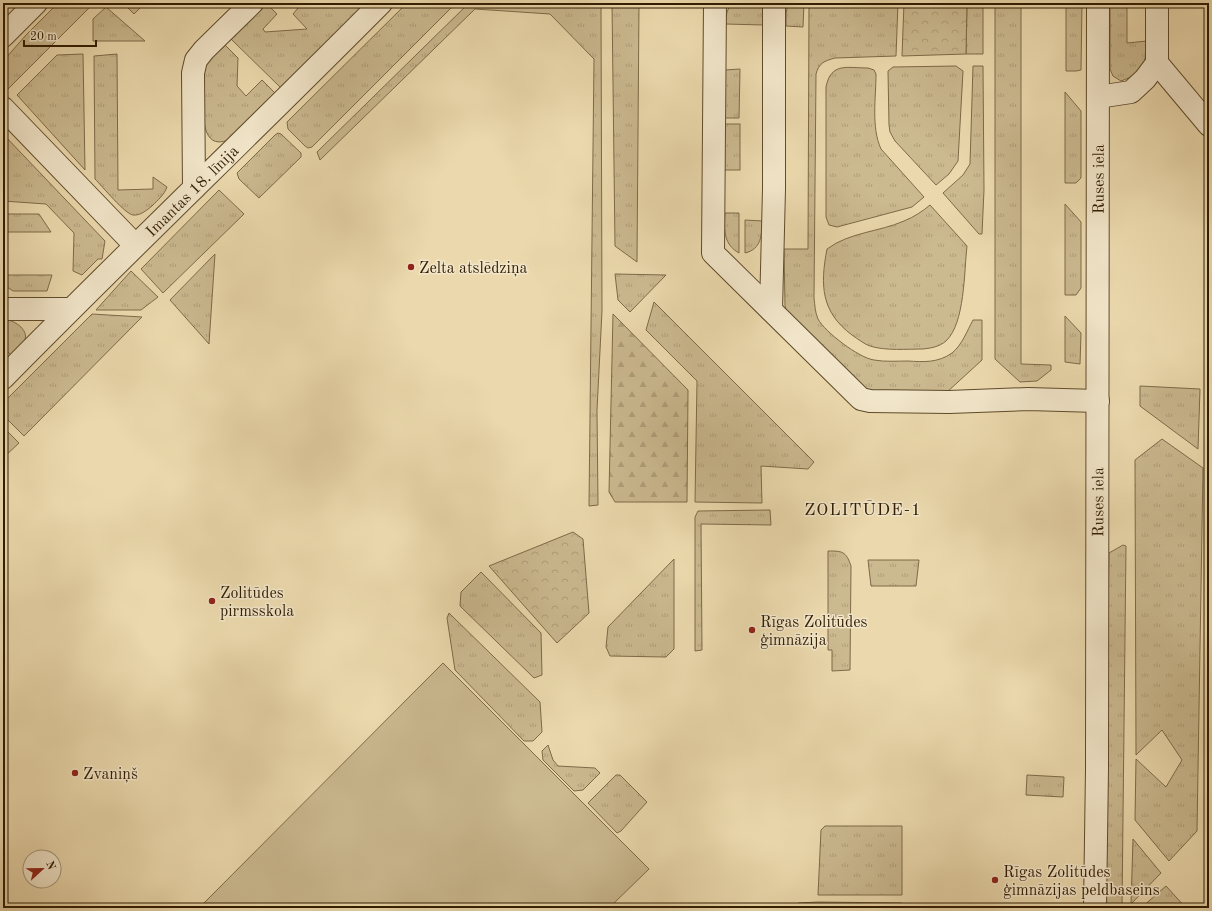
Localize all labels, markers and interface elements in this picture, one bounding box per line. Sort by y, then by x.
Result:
scale bar [24,22,96,48]
text: 20 m [30,31,57,43]
street label: Imantas 18. līnija [144,143,242,241]
street label: Ruses iela [1092,144,1108,214]
place label: Zelta atslēdziņa [419,261,528,278]
marker: Zelta atslēdziņa [406,262,416,272]
street label: Ruses iela [1091,467,1107,537]
district label: ZOLITŪDE-1 [804,500,922,519]
place label: Zolitūdes pirmsskola [220,586,294,620]
marker: Zolitūdes pirmsskola [207,596,217,606]
place label: Rīgas Zolitūdes ģimnāzija [760,615,868,649]
marker: Rīgas Zolitūdes ģimnāzija [747,625,757,635]
place label: Zvaniņš [83,767,138,784]
marker: Zvaniņš [70,768,80,778]
north arrow [22,849,62,889]
text: N [43,860,57,872]
place label: Rīgas Zolitūdes ģimnāzijas peldbaseins [1003,865,1160,899]
marker: Rīgas Zolitūdes ģimnāzijas peldbaseins [990,875,1000,885]

